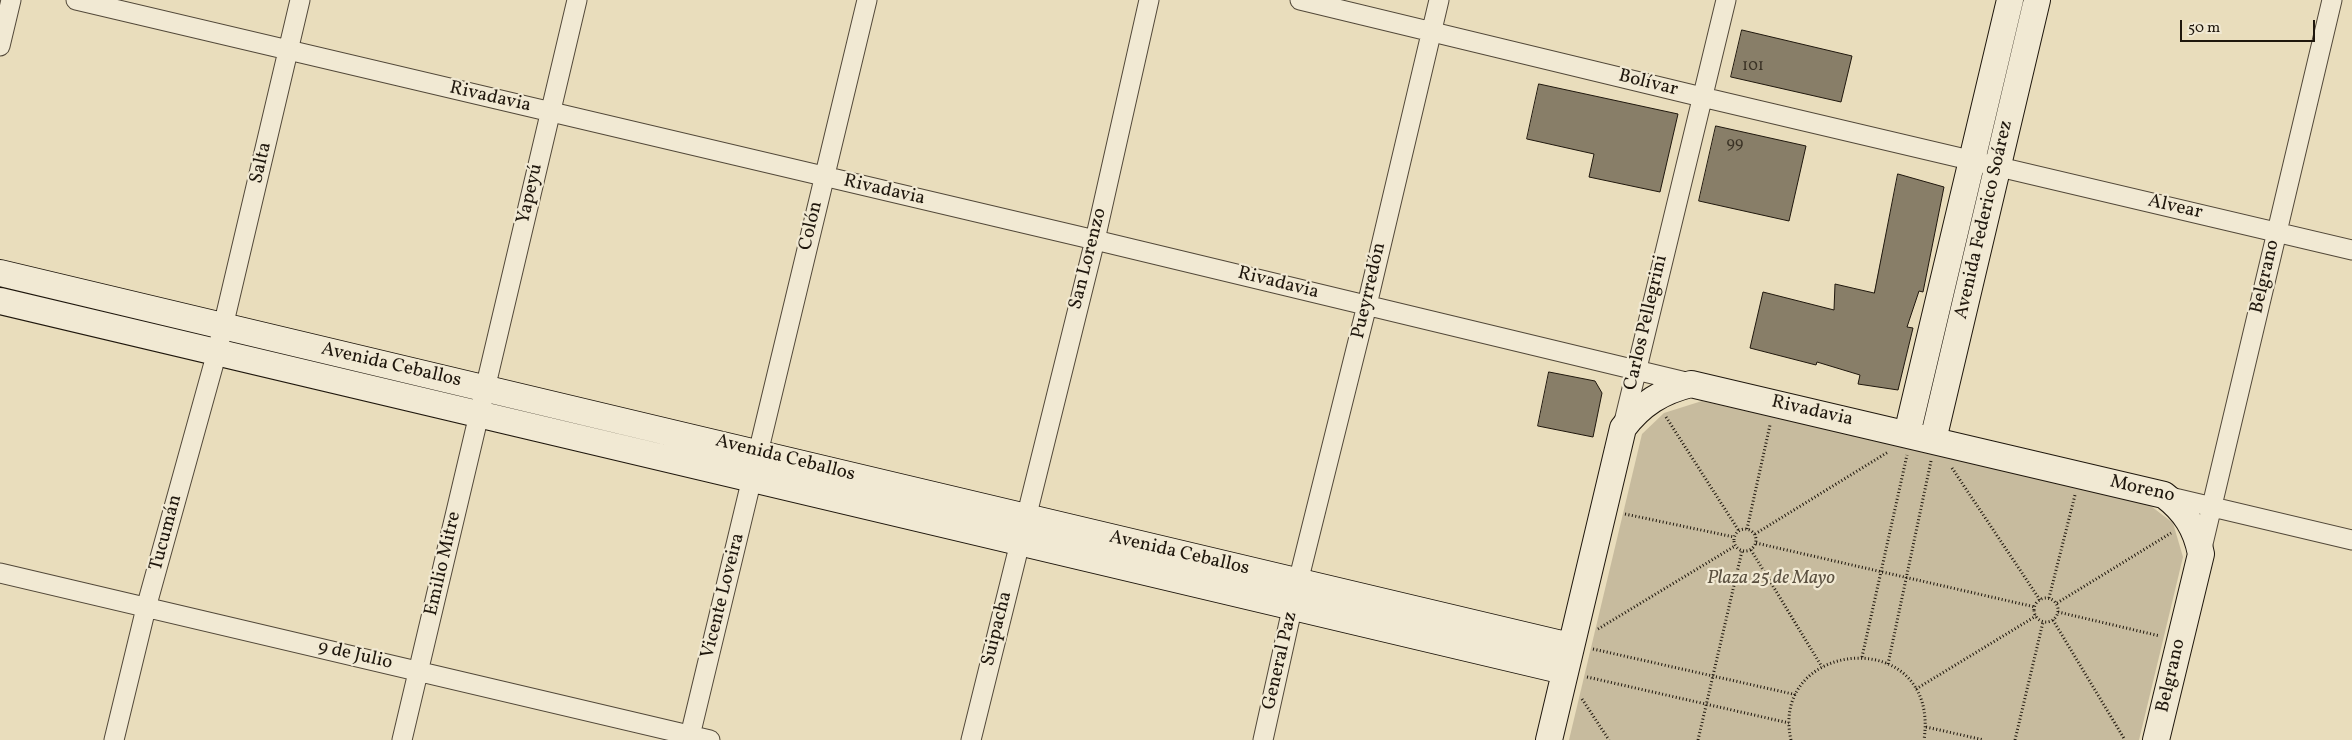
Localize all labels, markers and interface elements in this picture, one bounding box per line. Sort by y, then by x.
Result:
scale bar [2182,10,2317,42]
text: 50 m [2188,18,2220,39]
house number: 101 [1742,57,1764,77]
street label: Bolívar [1616,66,1680,102]
street label: Rivadavia [447,78,533,118]
street label: Avenida Federico Soárez [1951,118,2019,322]
house number: 99 [1727,135,1743,155]
street label: Salta [246,140,278,186]
street label: Yapeyú [513,162,549,226]
street label: Rivadavia [841,171,927,211]
street label: Alvear [2145,191,2205,225]
street label: Colón [795,199,829,253]
street label: San Lorenzo [1065,206,1113,312]
street label: Belgrano [2246,238,2286,316]
street label: Pueyrredón [1348,241,1392,341]
street label: Carlos Pellegrini [1620,253,1674,393]
street label: Rivadavia [1235,263,1321,305]
street label: Avenida Ceballos [319,339,463,393]
street label: Rivadavia [1769,392,1855,432]
street label: Avenida Ceballos [713,431,857,487]
street label: Moreno [2107,471,2177,509]
street label: Tucumán [146,493,188,573]
street label: Emilio Mitre [421,510,467,618]
street label: Avenida Ceballos [1107,527,1251,581]
street label: Vicente Loveira [697,531,751,661]
park label: Plaza 25 de Mayo [1707,569,1835,591]
street label: Suipacha [978,589,1018,669]
street label: General Paz [1259,610,1303,712]
street label: 9 de Julio [316,636,394,676]
street label: Belgrano [2152,637,2192,715]

